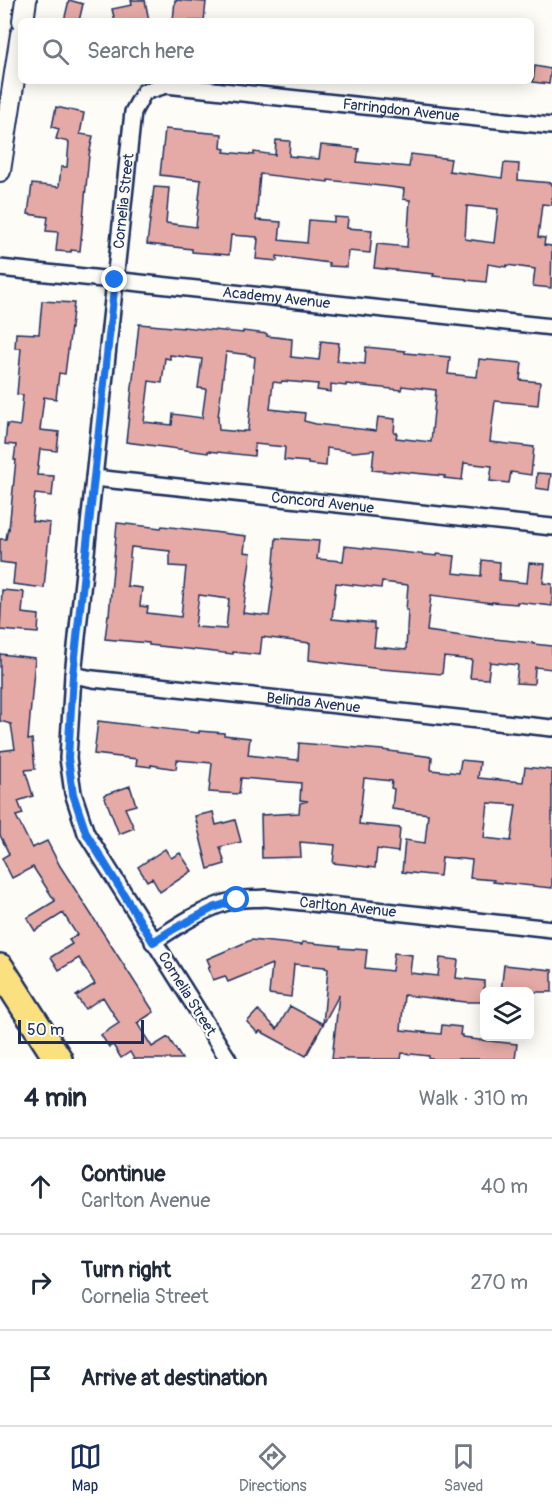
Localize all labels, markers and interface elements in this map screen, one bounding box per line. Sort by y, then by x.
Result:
search box [18,18,534,84]
icon: search [39,35,72,68]
text: Search here [87,37,194,65]
street label: Farringdon Avenue [342,94,461,126]
street label: Cornelia Street [109,152,138,250]
route end [101,266,127,292]
street label: Academy Avenue [222,282,332,313]
street label: Concord Avenue [270,488,376,517]
street label: Belinda Avenue [265,688,362,717]
route start [223,886,249,912]
street label: Carlton Avenue [299,892,398,922]
street label: Cornelia Street [154,948,221,1040]
map controls [480,987,534,1041]
button: layers [480,987,534,1041]
scale bar [18,1017,144,1044]
text: 50 m [27,1020,64,1040]
text: 4 min [24,1082,87,1114]
text: Walk · 310 m [419,1086,528,1111]
text: Continue [81,1160,165,1188]
icon: ahead [24,1170,57,1203]
text: 40 m [481,1174,528,1199]
text: Carlton Avenue [81,1188,210,1213]
text: Turn right [81,1256,171,1284]
icon: right [24,1266,57,1299]
text: 270 m [470,1270,528,1295]
text: Cornelia Street [81,1284,209,1309]
icon: arrive [24,1362,57,1395]
text: Arrive at destination [81,1364,267,1392]
tab: Map [69,1440,102,1496]
tab: Directions [239,1440,307,1496]
tab: Saved [444,1440,483,1496]

